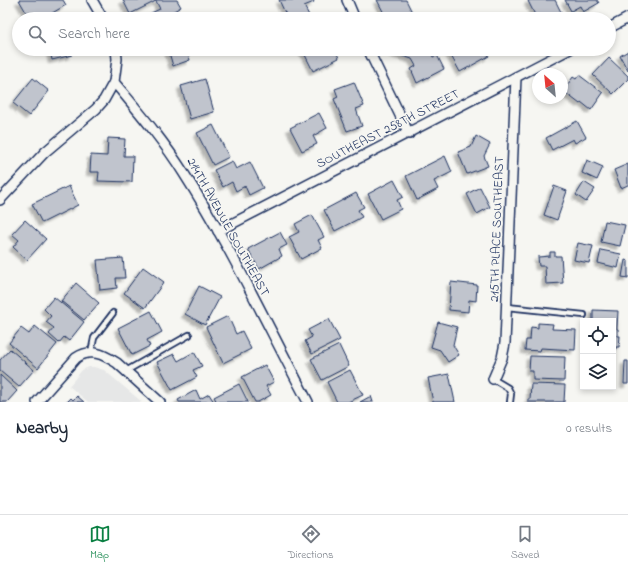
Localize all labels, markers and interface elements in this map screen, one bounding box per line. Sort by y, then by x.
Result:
search box [12,12,616,56]
icon: search [26,23,48,45]
text: Search here [58,23,130,45]
north arrow [532,68,568,104]
street label: SOUTHEAST 258TH STREET [313,84,463,173]
street label: 214TH AVENUE SOUTHEAST [182,154,274,300]
street label: 215TH PLACE SOUTHEAST [485,155,509,302]
map controls [580,318,616,390]
button: locate [580,318,616,354]
button: layers [580,354,616,390]
text: Nearby [16,416,68,441]
text: 0 results [566,419,612,438]
tab: Map [89,523,111,563]
tab: Directions [288,523,333,563]
tab: Saved [511,523,539,563]

